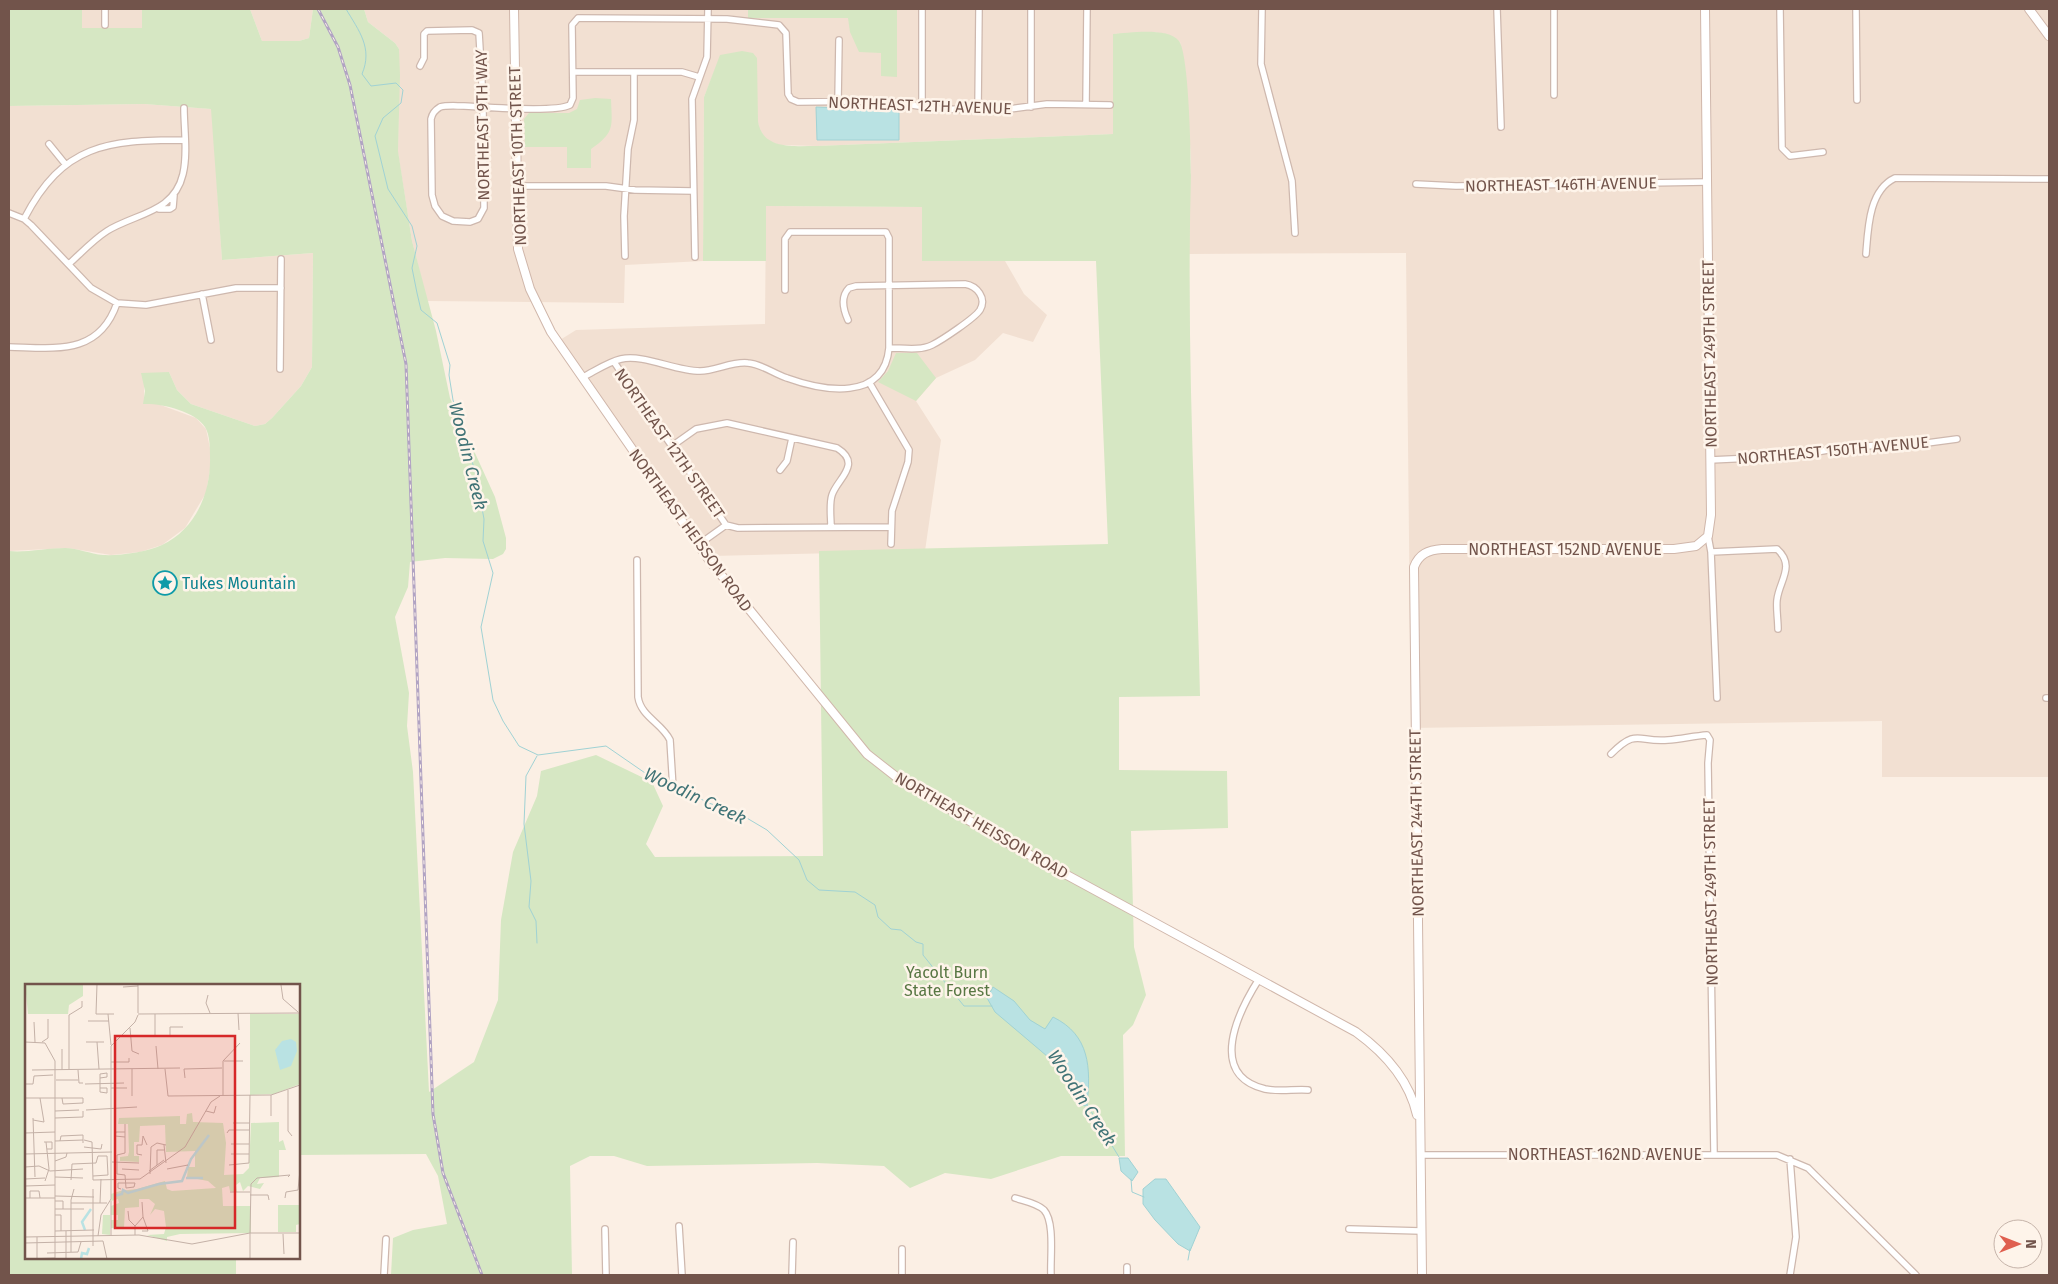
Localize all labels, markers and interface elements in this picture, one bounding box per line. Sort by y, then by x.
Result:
street label: NORTHEAST 9TH WAY [472,49,493,201]
street label: NORTHEAST 10TH STREET [505,65,530,246]
street label: NORTHEAST 12TH AVENUE [828,93,1012,118]
street label: NORTHEAST 146TH AVENUE [1465,173,1657,196]
street label: NORTHEAST 249TH STREET [1698,259,1721,448]
street label: NORTHEAST 12TH STREET [611,365,729,523]
water label: Woodin Creek [444,400,492,512]
street label: NORTHEAST 150TH AVENUE [1736,433,1930,468]
street label: NORTHEAST HEISSON ROAD [625,445,756,615]
street label: NORTHEAST 152ND AVENUE [1468,540,1662,559]
place icon: Tukes Mountain [152,570,178,596]
place label: Tukes Mountain [182,574,296,593]
street label: NORTHEAST 244TH STREET [1405,728,1428,917]
water label: Woodin Creek [640,763,750,829]
street label: NORTHEAST HEISSON ROAD [892,768,1072,883]
street label: NORTHEAST 249TH STREET [1699,797,1722,986]
park label: Yacolt Burn State Forest [904,963,990,1000]
inset map [25,984,300,1259]
water label: Woodin Creek [1043,1046,1121,1150]
street label: NORTHEAST 162ND AVENUE [1508,1145,1702,1164]
north arrow [1993,1219,2043,1269]
text: N [2022,1239,2039,1249]

